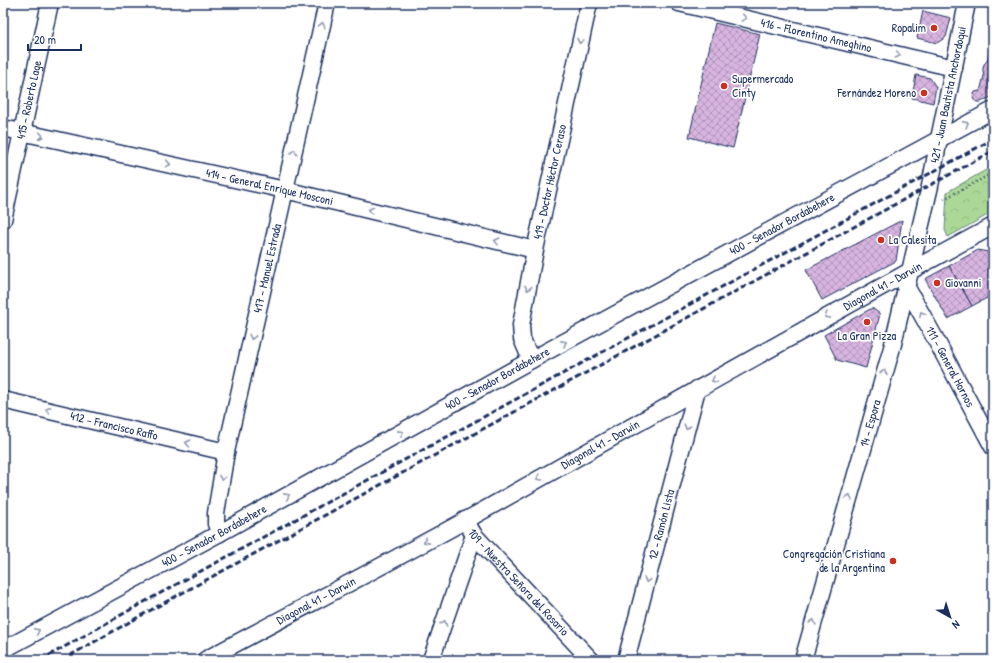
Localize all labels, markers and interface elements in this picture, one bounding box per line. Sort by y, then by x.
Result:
one-way arrow [741,14,747,22]
street label: 416 - Florentino Ameghino [759,14,874,56]
place label: Ropalim [892,19,926,36]
one-way arrow [317,22,325,28]
marker: Ropalim [929,23,939,33]
street label: 421 - Juan Bautista Anchordoqui [926,25,970,164]
scale bar [28,26,81,52]
text: 20 m [34,31,56,48]
one-way arrow [577,38,585,44]
one-way arrow [895,50,901,58]
street label: 415 - Roberto Lage [12,59,45,141]
place label: Supermercado Cinty [732,70,793,101]
marker: Supermercado Cinty [719,81,729,91]
place label: Fernández Moreno [837,84,916,101]
marker: Fernández Moreno [919,88,929,98]
one-way arrow [962,122,969,129]
street label: 419 - Doctor Héctor Ceraso [529,123,570,241]
one-way arrow [38,132,44,140]
one-way arrow [289,149,297,155]
one-way arrow [165,160,171,168]
street label: 414 - General Enrique Mosconi [204,164,335,209]
street label: 400 - Senador Bordabehere [726,188,838,259]
one-way arrow [367,207,374,215]
street label: 417 - Manuel Estrada [249,222,285,314]
place label: La Calesita [889,231,937,248]
marker: La Calesita [876,235,886,245]
one-way arrow [494,237,501,246]
street label: Diagonal 41 - Darwin [840,257,925,314]
place label: Giovanni [945,274,981,291]
marker: Giovanni [932,278,942,288]
one-way arrow [524,285,532,292]
one-way arrow [919,310,926,318]
one-way arrow [824,312,831,319]
marker: La Gran Pizza [862,317,872,327]
street label: 111 - General Hornos [922,323,979,410]
place label: La Gran Pizza [838,327,897,344]
one-way arrow [248,333,257,340]
one-way arrow [559,340,567,348]
street label: 400 - Senador Bordabehere [442,342,553,414]
one-way arrow [880,369,888,376]
one-way arrow [711,375,718,382]
street label: 14 - Espora [855,397,885,449]
one-way arrow [45,407,51,415]
street label: 412 - Francisco Raffo [68,407,160,444]
street label: Diagonal 41 - Darwin [558,415,642,473]
one-way arrow [683,424,691,430]
one-way arrow [397,430,404,437]
one-way arrow [185,440,191,448]
one-way arrow [536,473,544,480]
one-way arrow [218,475,226,481]
street label: 12 - Ramón Lista [644,487,678,562]
one-way arrow [283,493,290,500]
one-way arrow [844,494,853,501]
street label: 400 - Senador Bordabehere [158,500,269,571]
street label: 109 - Nuestra Señora del Rosario [464,525,573,639]
one-way arrow [423,536,430,544]
place label: Congregación Cristiana de la Argentina [783,545,885,576]
marker: Congregación Cristiana de la Argentina [888,556,898,566]
street label: Diagonal 41 - Darwin [273,572,359,628]
one-way arrow [643,576,652,583]
north arrow [930,597,970,637]
text: N [950,617,963,632]
one-way arrow [809,619,817,626]
one-way arrow [439,620,447,627]
one-way arrow [33,629,40,636]

